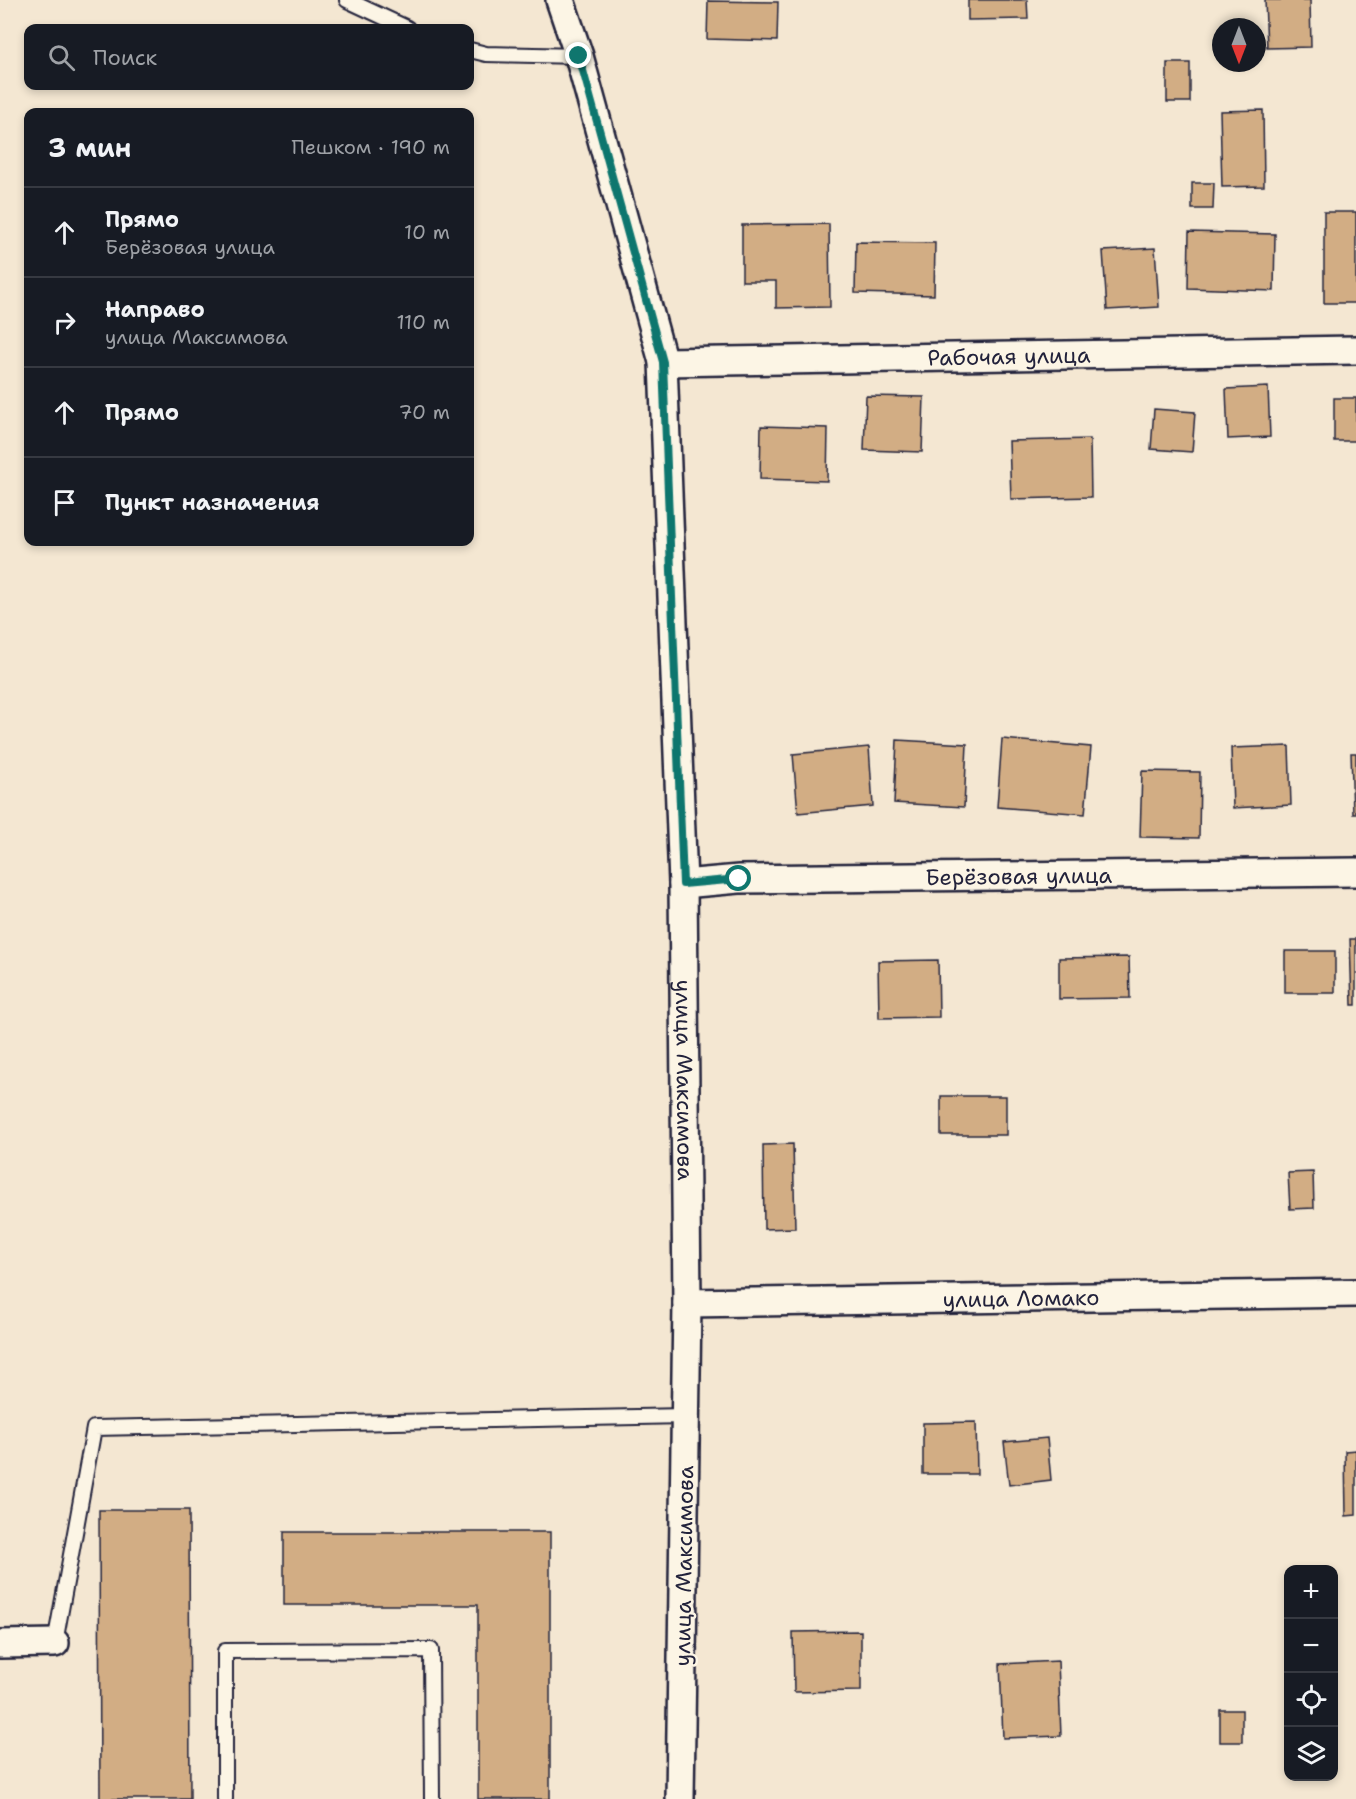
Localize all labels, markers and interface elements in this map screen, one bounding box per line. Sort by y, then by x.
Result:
north arrow [1212,18,1266,72]
search box [24,24,474,90]
icon: search [45,41,78,74]
route end [565,42,591,68]
text: Поиск [93,43,157,72]
text: 3 мин [48,130,131,165]
text: Пешком · 190 m [292,134,450,160]
text: Прямо [105,205,179,234]
icon: ahead [48,216,81,249]
text: 10 m [404,219,450,245]
text: Берёзовая улица [105,234,275,260]
text: Направо [105,295,205,324]
icon: right [48,306,81,339]
text: 110 m [396,309,450,335]
text: улица Максимова [105,324,288,350]
street label: Рабочая улица [927,340,1091,372]
icon: ahead [48,396,81,429]
text: Прямо [105,398,179,427]
text: 70 m [398,399,450,425]
icon: arrive [48,486,81,519]
text: Пункт назначения [105,488,319,517]
street label: Берёзовая улица [925,860,1113,891]
route start [725,865,751,891]
street label: улица Максимова [669,979,700,1181]
street label: улица Ломако [942,1282,1100,1314]
street label: улица Максимова [668,1465,700,1667]
map controls [1284,1565,1338,1781]
button: + [1284,1565,1338,1619]
button: − [1284,1619,1338,1673]
button: locate [1284,1673,1338,1727]
button: layers [1284,1727,1338,1781]

